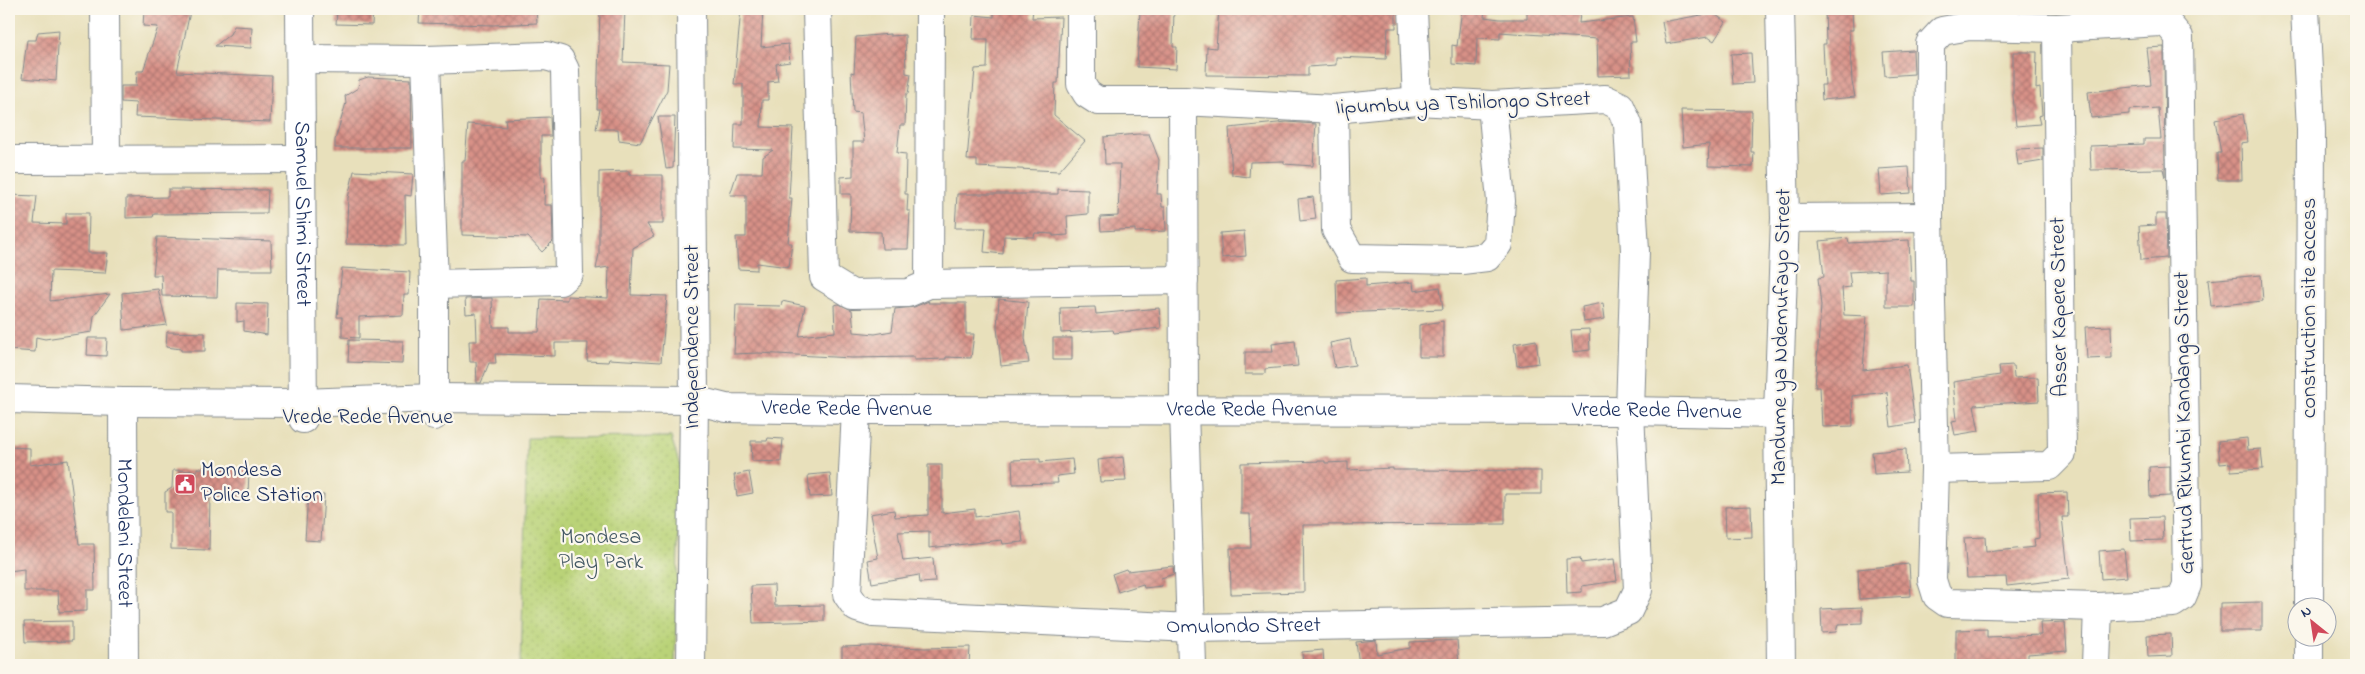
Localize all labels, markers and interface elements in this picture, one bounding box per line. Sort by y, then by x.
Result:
street label: Iipumbu ya Tshilongo Street [1335,84,1592,125]
street label: Samuel Shimi Street [285,121,318,307]
street label: Mandume ya Ndemufayo Street [1763,188,1802,486]
street label: construction site access [2294,198,2326,418]
street label: Asser Kapere Street [2042,216,2078,397]
street label: Independence Street [677,244,709,429]
street label: Gertrud Rikumbi Kandanga Street [2166,271,2205,575]
street label: Vrede Rede Avenue [760,393,932,426]
street label: Vrede Rede Avenue [1166,394,1337,427]
street label: Vrede Rede Avenue [1571,395,1742,429]
street label: Vrede Rede Avenue [282,402,453,434]
place label: Mondesa Police Station [201,455,323,512]
street label: Mondelani Street [107,458,140,608]
public building icon: Mondesa Police Station [173,472,197,496]
park label: Mondesa Play Park [559,522,644,580]
north arrow [2288,596,2338,646]
text: N [2297,601,2316,623]
street label: Omulondo Street [1165,610,1322,644]

